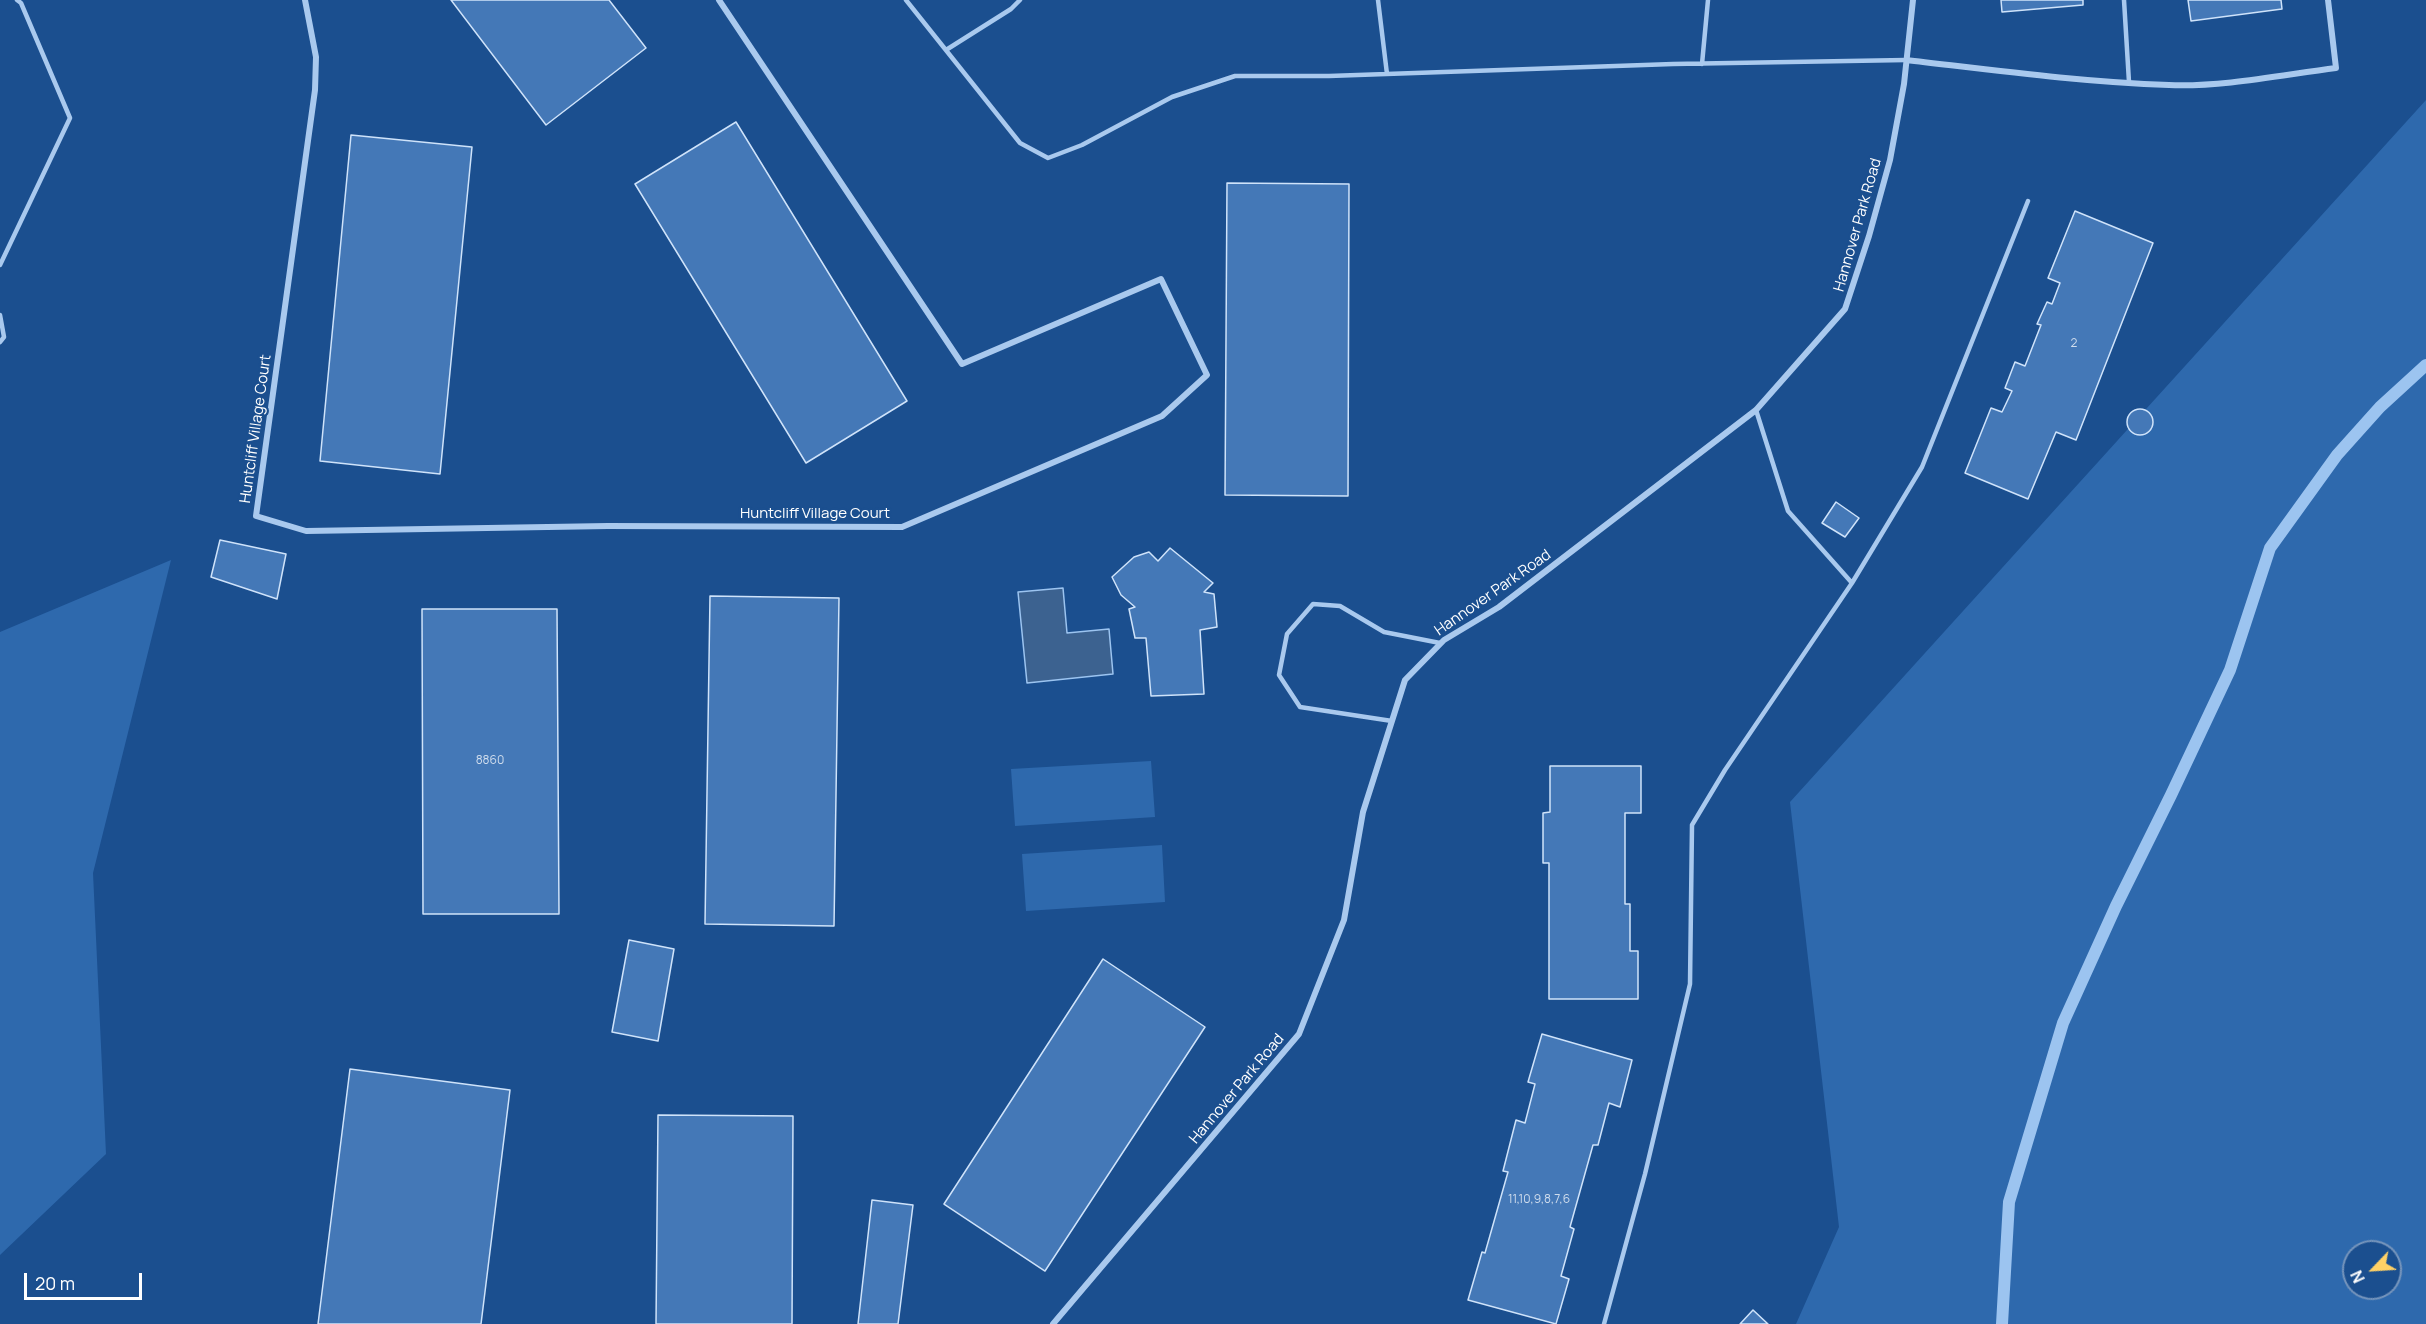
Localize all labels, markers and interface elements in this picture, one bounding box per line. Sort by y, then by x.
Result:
street label: Hannover Park Road [1830,156,1886,294]
house number: 2 [2071,337,2077,351]
street label: Huntcliff Village Court [237,353,275,505]
street label: Huntcliff Village Court [740,505,890,523]
street label: Hannover Park Road [1431,546,1555,640]
house number: 8860 [476,754,504,768]
street label: Hannover Park Road [1186,1030,1288,1148]
house number: 11,10,9,8,7,6 [1508,1193,1570,1207]
north arrow [2342,1240,2402,1300]
scale bar [27,1261,146,1299]
text: N [2345,1267,2370,1287]
text: 20 m [35,1271,75,1295]

